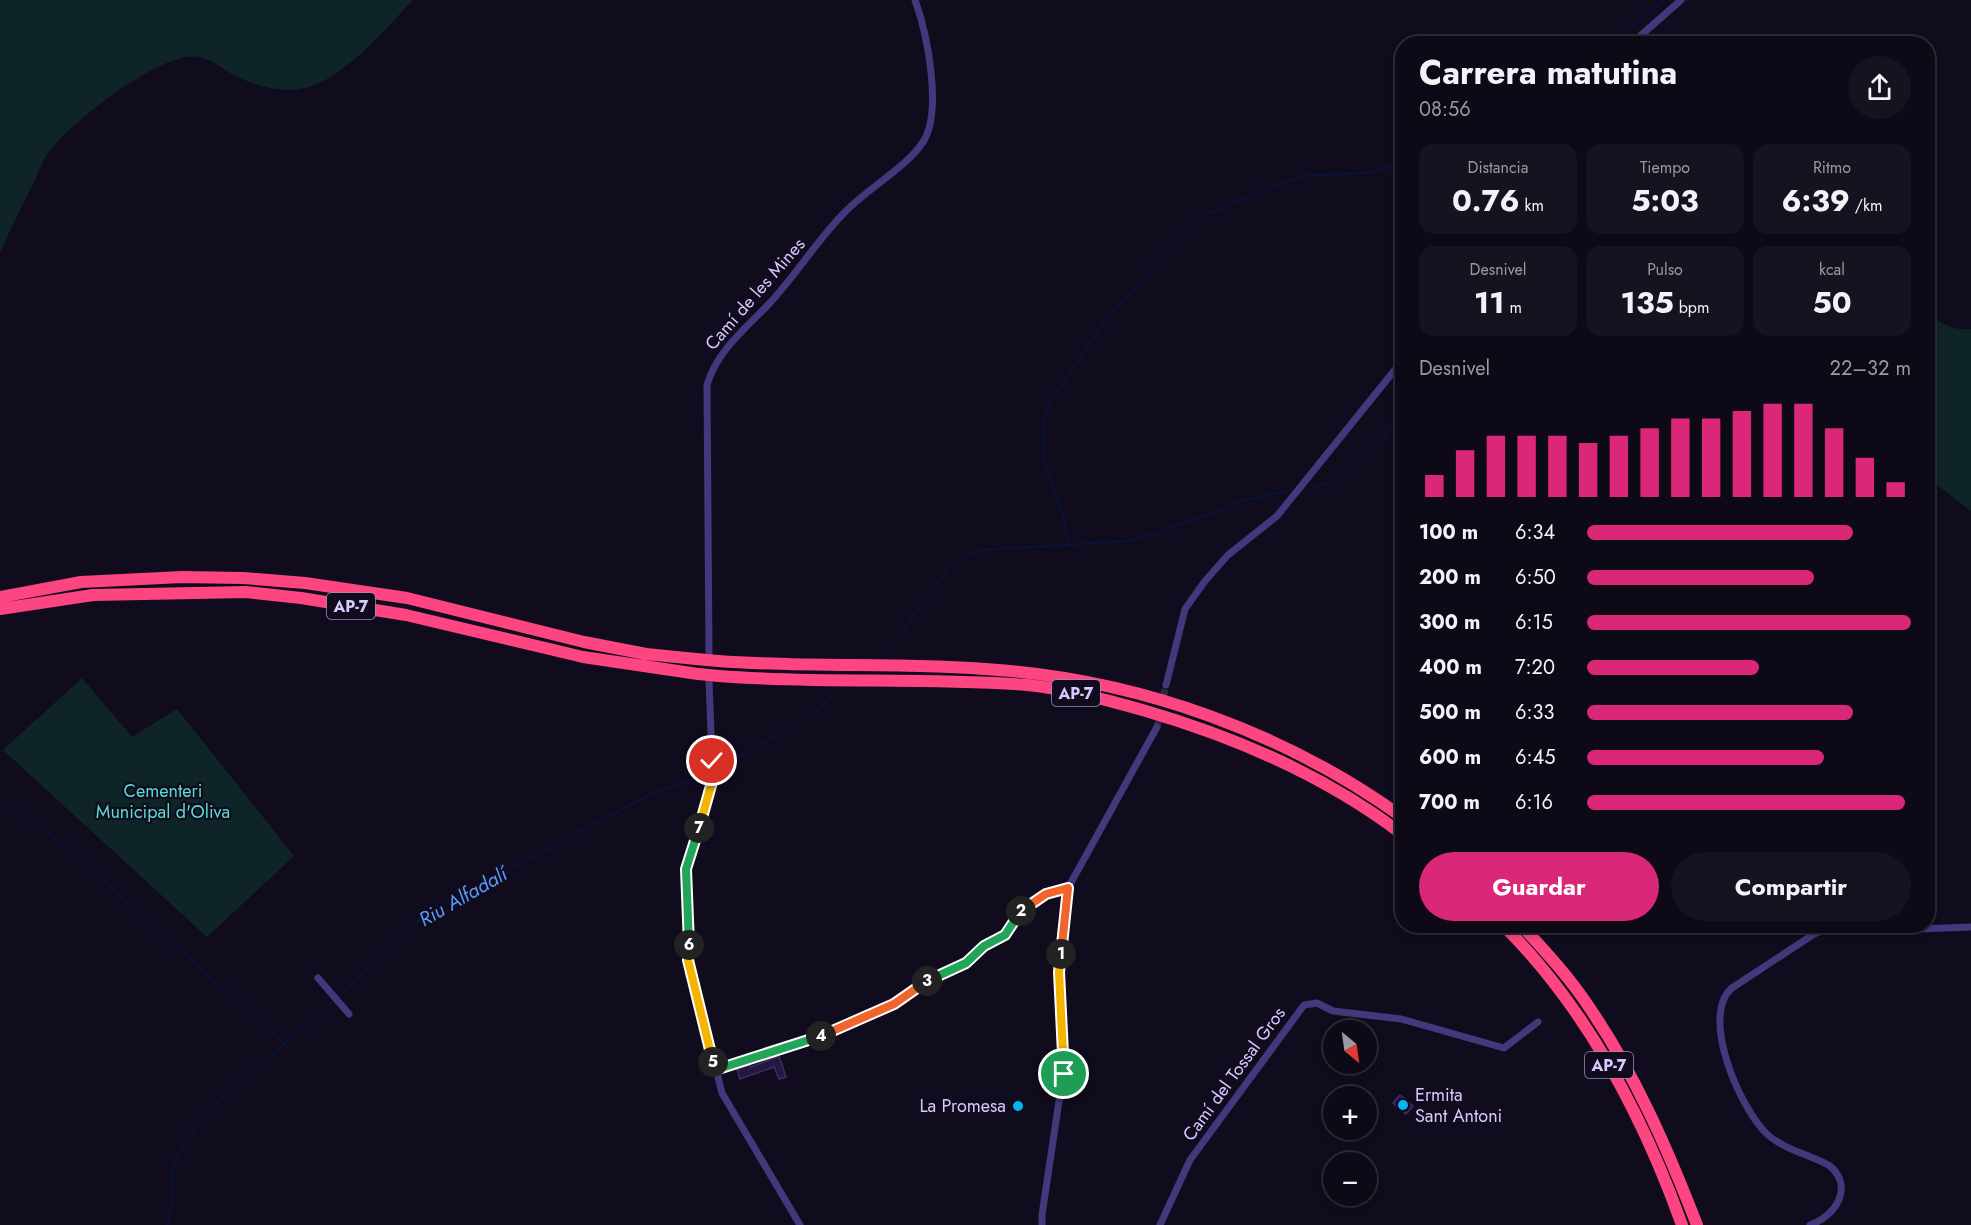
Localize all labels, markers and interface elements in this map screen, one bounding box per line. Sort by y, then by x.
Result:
text: Carrera matutina [1419,49,1677,96]
button: share [1848,56,1911,119]
text: 08:56 [1419,95,1471,124]
text: Distancia [1468,156,1528,179]
text: Tiempo [1640,156,1690,179]
text: Ritmo [1813,156,1851,179]
text: 0.76 [1452,179,1520,222]
text: 5:03 [1631,179,1699,222]
text: 6:39 [1782,179,1850,222]
text: km [1520,194,1544,217]
text: /km [1850,194,1883,217]
street label: Camí de les Mines [699,232,811,356]
text: Desnivel [1470,258,1526,281]
text: Pulso [1647,258,1683,281]
text: kcal [1819,258,1845,281]
text: 11 [1474,281,1505,324]
text: 135 [1621,281,1674,324]
text: 50 [1812,281,1852,324]
text: m [1505,296,1522,319]
text: bpm [1674,296,1709,319]
text: Desnivel [1419,354,1490,383]
text: 22–32 m [1830,354,1911,383]
text: 100 m [1419,518,1478,547]
text: 6:34 [1515,518,1555,547]
text: 200 m [1419,563,1481,592]
text: 6:50 [1515,563,1556,592]
road number: AP-7 [327,593,375,619]
text: 300 m [1419,608,1480,637]
text: 6:15 [1515,608,1553,637]
text: 400 m [1419,653,1482,682]
text: 7:20 [1515,653,1555,682]
road number: AP-7 [1052,680,1100,706]
text: 500 m [1419,698,1481,727]
text: 6:33 [1515,698,1554,727]
pin [686,735,737,786]
text: 600 m [1419,743,1481,772]
text: 6:45 [1515,743,1555,772]
icon: check [695,744,728,777]
park label: Cementeri Municipal d'Oliva [96,778,230,825]
text: 700 m [1419,788,1480,817]
text: 6:16 [1515,788,1553,817]
pin: 7 [684,813,714,843]
text: 7 [694,816,704,839]
button: Guardar [1419,852,1659,921]
button: Compartir [1671,852,1911,921]
water label: Riu Alfadalí [413,859,515,934]
pin: 2 [1006,896,1036,926]
text: 2 [1016,899,1026,922]
pin: 6 [674,930,704,960]
text: 6 [684,933,694,956]
pin: 1 [1046,939,1076,969]
text: 1 [1057,942,1065,965]
pin: 3 [912,966,942,996]
text: 3 [922,969,932,992]
street label: Camí del Tossal Gros [1176,1002,1292,1146]
north arrow [1323,1020,1377,1074]
map controls [1323,1020,1377,1206]
pin: 4 [806,1021,836,1051]
text: 4 [815,1024,827,1047]
pin: 5 [698,1047,728,1077]
pin [1038,1048,1089,1099]
text: 5 [708,1050,718,1073]
road number: AP-7 [1585,1052,1633,1078]
icon: arrive [1047,1057,1080,1090]
place label: Ermita Sant Antoni [1415,1082,1502,1129]
button: + [1323,1086,1377,1140]
place label: La Promesa [919,1093,1006,1119]
marker: Ermita Sant Antoni [1396,1098,1410,1112]
marker: La Promesa [1011,1099,1025,1113]
button: − [1323,1152,1377,1206]

